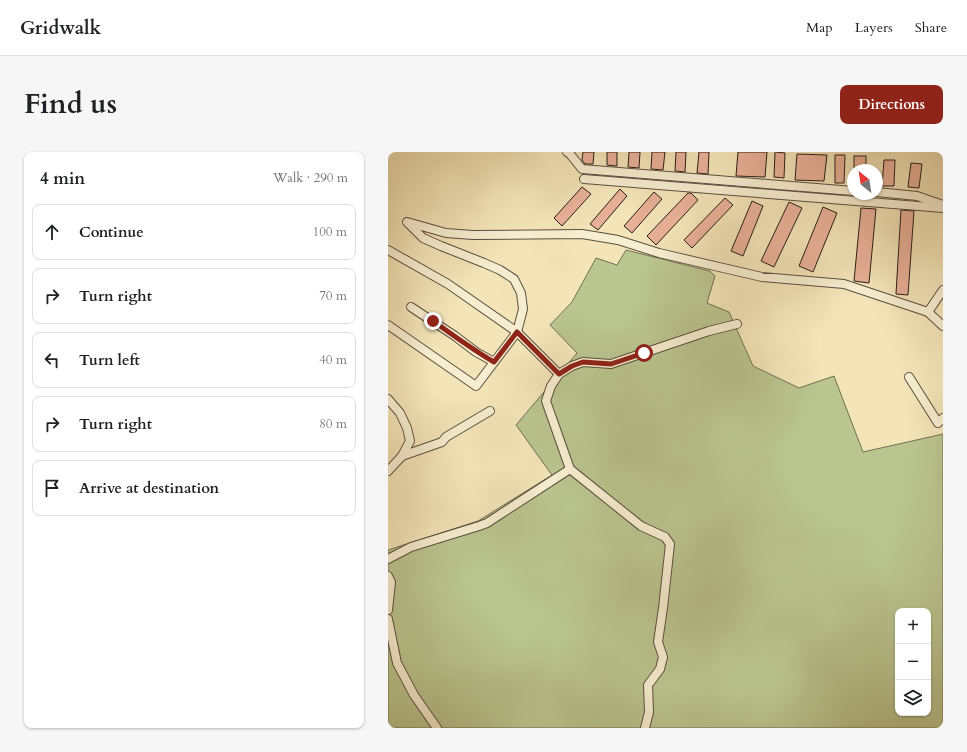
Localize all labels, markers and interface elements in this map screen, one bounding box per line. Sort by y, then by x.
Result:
text: Gridwalk [20,15,101,41]
text: Map [806,18,833,37]
text: Layers [855,18,893,37]
text: Share [915,18,947,37]
text: Find us [24,85,117,123]
button: Directions [840,85,943,124]
north arrow [847,164,883,200]
text: 4 min [40,167,85,190]
text: Walk · 290 m [273,169,348,187]
icon: ahead [41,221,63,243]
text: Continue [79,222,144,242]
text: 100 m [313,223,347,241]
icon: right [41,285,63,307]
text: Turn right [79,286,152,306]
text: 70 m [319,287,347,305]
route end [424,312,442,330]
route start [635,344,653,362]
icon: left [41,349,63,371]
text: Turn left [79,350,140,370]
text: 40 m [319,351,347,369]
icon: right [41,413,63,435]
text: Turn right [79,414,152,434]
text: 80 m [319,415,347,433]
icon: arrive [41,477,63,499]
text: Arrive at destination [79,478,219,498]
map controls [895,608,931,716]
button: + [895,608,931,644]
button: − [895,644,931,680]
button: layers [895,680,931,716]

